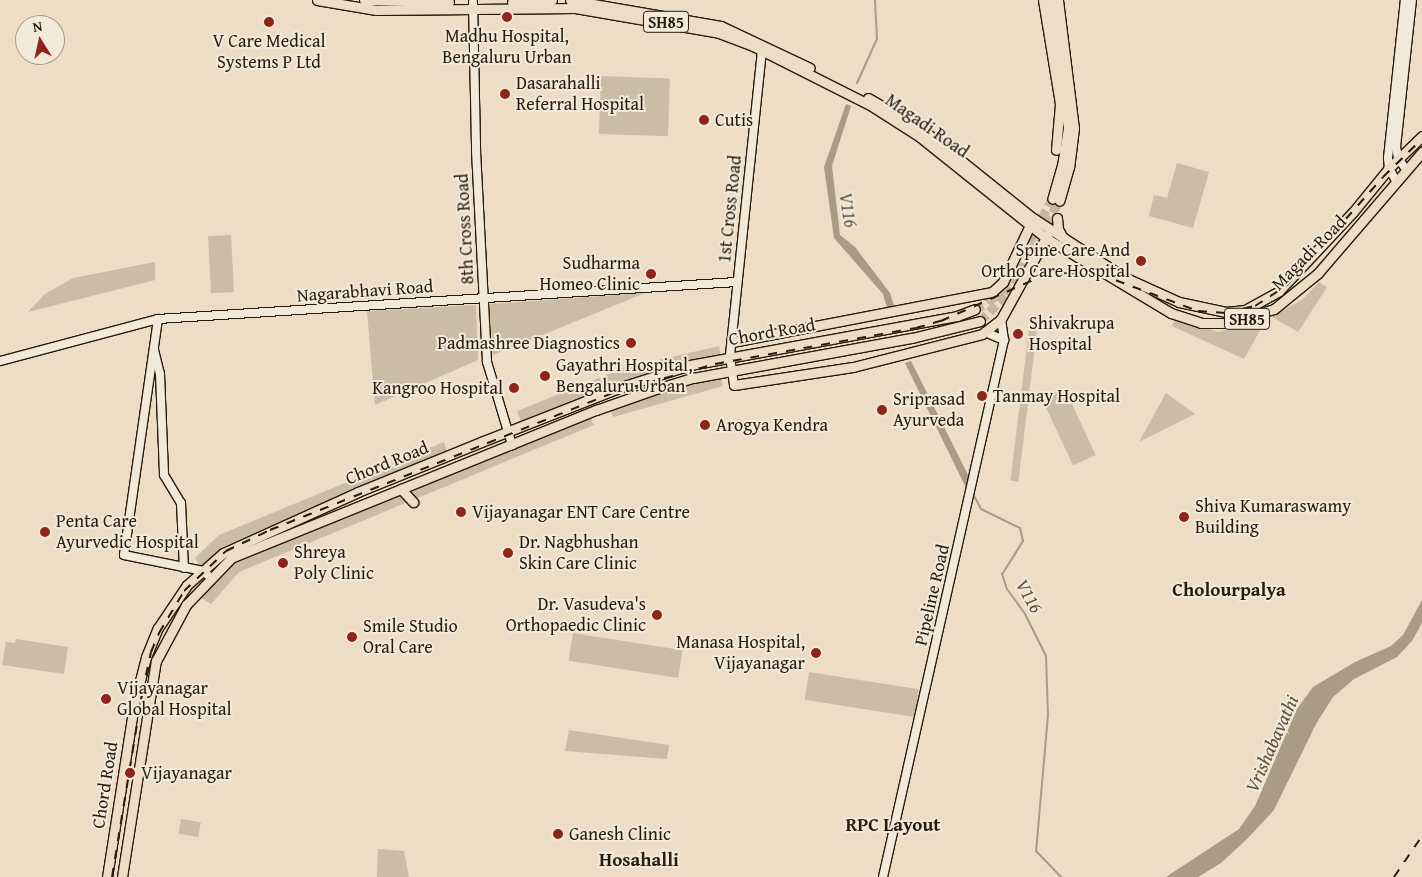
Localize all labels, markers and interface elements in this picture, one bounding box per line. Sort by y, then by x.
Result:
road number: SH85 [642,8,690,36]
marker: Madhu Hospital, Bengaluru Urban [500,10,514,24]
north arrow [15,15,65,65]
marker: V Care Medical Systems P Ltd [262,15,276,29]
text: N [31,16,44,37]
place label: Madhu Hospital, Bengaluru Urban [442,26,572,68]
place label: V Care Medical Systems P Ltd [212,31,326,74]
place label: Dasarahalli Referral Hospital [516,73,644,116]
marker: Dasarahalli Referral Hospital [498,87,512,101]
street label: Magadi Road [881,89,973,163]
place label: Cutis [715,109,753,131]
marker: Cutis [697,113,711,127]
street label: 1st Cross Road [714,154,746,264]
street label: 8th Cross Road [451,173,479,285]
water label: V116 [834,191,862,229]
street label: Magadi Road [1267,211,1351,295]
place label: Spine Care And Ortho Care Hospital [981,240,1130,282]
place label: Sudharma Homeo Clinic [540,253,640,296]
marker: Spine Care And Ortho Care Hospital [1134,254,1148,268]
marker: Sudharma Homeo Clinic [644,267,658,281]
street label: Nagarabhavi Road [296,275,434,307]
road number: SH85 [1223,306,1271,332]
place label: Shivakrupa Hospital [1029,313,1115,356]
street label: Chord Road [727,314,817,350]
marker: Shivakrupa Hospital [1011,327,1025,341]
place label: Padmashree Diagnostics [437,332,620,354]
marker: Padmashree Diagnostics [624,336,638,350]
place label: Gayathri Hospital, Bengaluru Urban [556,355,693,398]
marker: Gayathri Hospital, Bengaluru Urban [538,369,552,383]
place label: Kangroo Hospital [372,377,503,399]
marker: Kangroo Hospital [507,381,521,395]
place label: Tanmay Hospital [993,385,1120,407]
place label: Sriprasad Ayurveda [893,389,965,432]
marker: Tanmay Hospital [975,389,989,403]
marker: Sriprasad Ayurveda [875,403,889,417]
place label: Arogya Kendra [716,414,828,436]
marker: Arogya Kendra [698,418,712,432]
street label: Chord Road [342,437,432,489]
place label: Shiva Kumaraswamy Building [1195,496,1351,538]
place label: Vijayanagar ENT Care Centre [472,501,690,523]
marker: Vijayanagar ENT Care Centre [454,505,468,519]
marker: Shiva Kumaraswamy Building [1177,510,1191,524]
place label: Penta Care Ayurvedic Hospital [56,511,199,554]
marker: Penta Care Ayurvedic Hospital [38,525,52,539]
place label: Dr. Nagbhushan Skin Care Clinic [519,532,639,574]
place label: Shreya Poly Clinic [294,542,374,584]
street label: Pipeline Road [910,542,954,648]
marker: Dr. Nagbhushan Skin Care Clinic [501,546,515,560]
marker: Shreya Poly Clinic [276,556,290,570]
water label: V116 [1010,575,1048,617]
district label: Cholourpalya [1172,579,1286,601]
place label: Dr. Vasudeva's Orthopaedic Clinic [506,594,646,636]
marker: Dr. Vasudeva's Orthopaedic Clinic [650,608,664,622]
place label: Smile Studio Oral Care [363,616,458,659]
marker: Smile Studio Oral Care [345,630,359,644]
place label: Manasa Hospital, Vijayanagar [676,632,805,674]
marker: Manasa Hospital, Vijayanagar [809,646,823,660]
place label: Vijayanagar Global Hospital [117,678,232,721]
marker: Vijayanagar Global Hospital [99,692,113,706]
water label: Vrishabavathi [1240,692,1304,796]
street label: Chord Road [87,740,123,830]
place label: Vijayanagar [141,762,232,784]
marker: Vijayanagar [123,766,137,780]
district label: RPC Layout [846,814,940,836]
place label: Ganesh Clinic [569,823,671,845]
marker: Ganesh Clinic [551,827,565,841]
district label: Hosahalli [599,849,679,871]

